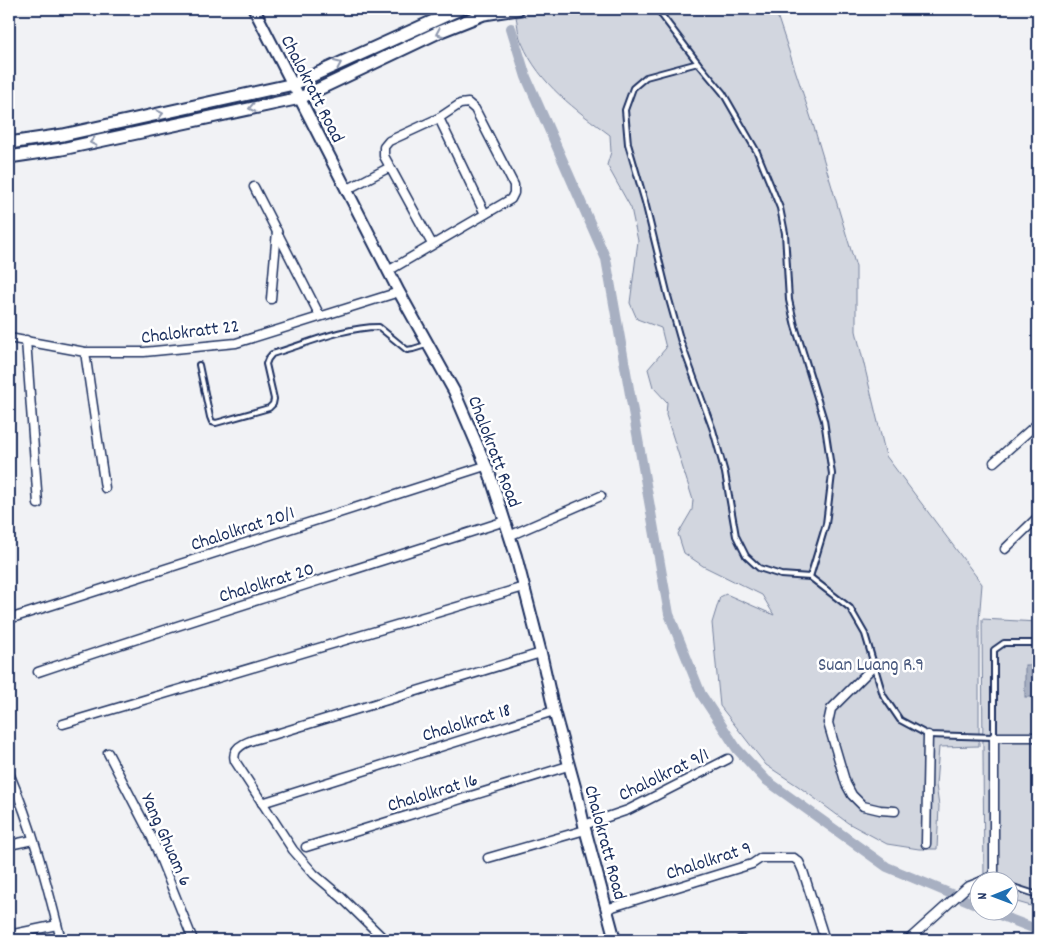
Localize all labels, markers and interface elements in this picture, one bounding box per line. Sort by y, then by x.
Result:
one-way arrow [435,26,444,37]
street label: Chalokratt Road [272,31,350,148]
one-way arrow [333,60,342,71]
one-way arrow [247,102,256,113]
one-way arrow [155,109,164,120]
one-way arrow [89,136,97,147]
street label: Chalokratt 22 [140,314,241,353]
street label: Chalokratt Road [459,393,526,512]
street label: Chalolkrat 20/1 [188,501,299,560]
street label: Chalolkrat 20 [216,557,318,612]
park label: Suan Luang R.9 [818,653,924,680]
street label: Chalolkrat 18 [419,698,515,751]
street label: Chalolkrat 9/1 [615,743,714,810]
street label: Chalolkrat 16 [385,768,481,821]
street label: Chalokratt Road [575,783,632,903]
street label: Yang Ghuam 6 [132,790,197,891]
street label: Chalolkrat 9 [663,836,755,889]
north arrow [970,872,1020,922]
text: N [973,892,993,900]

